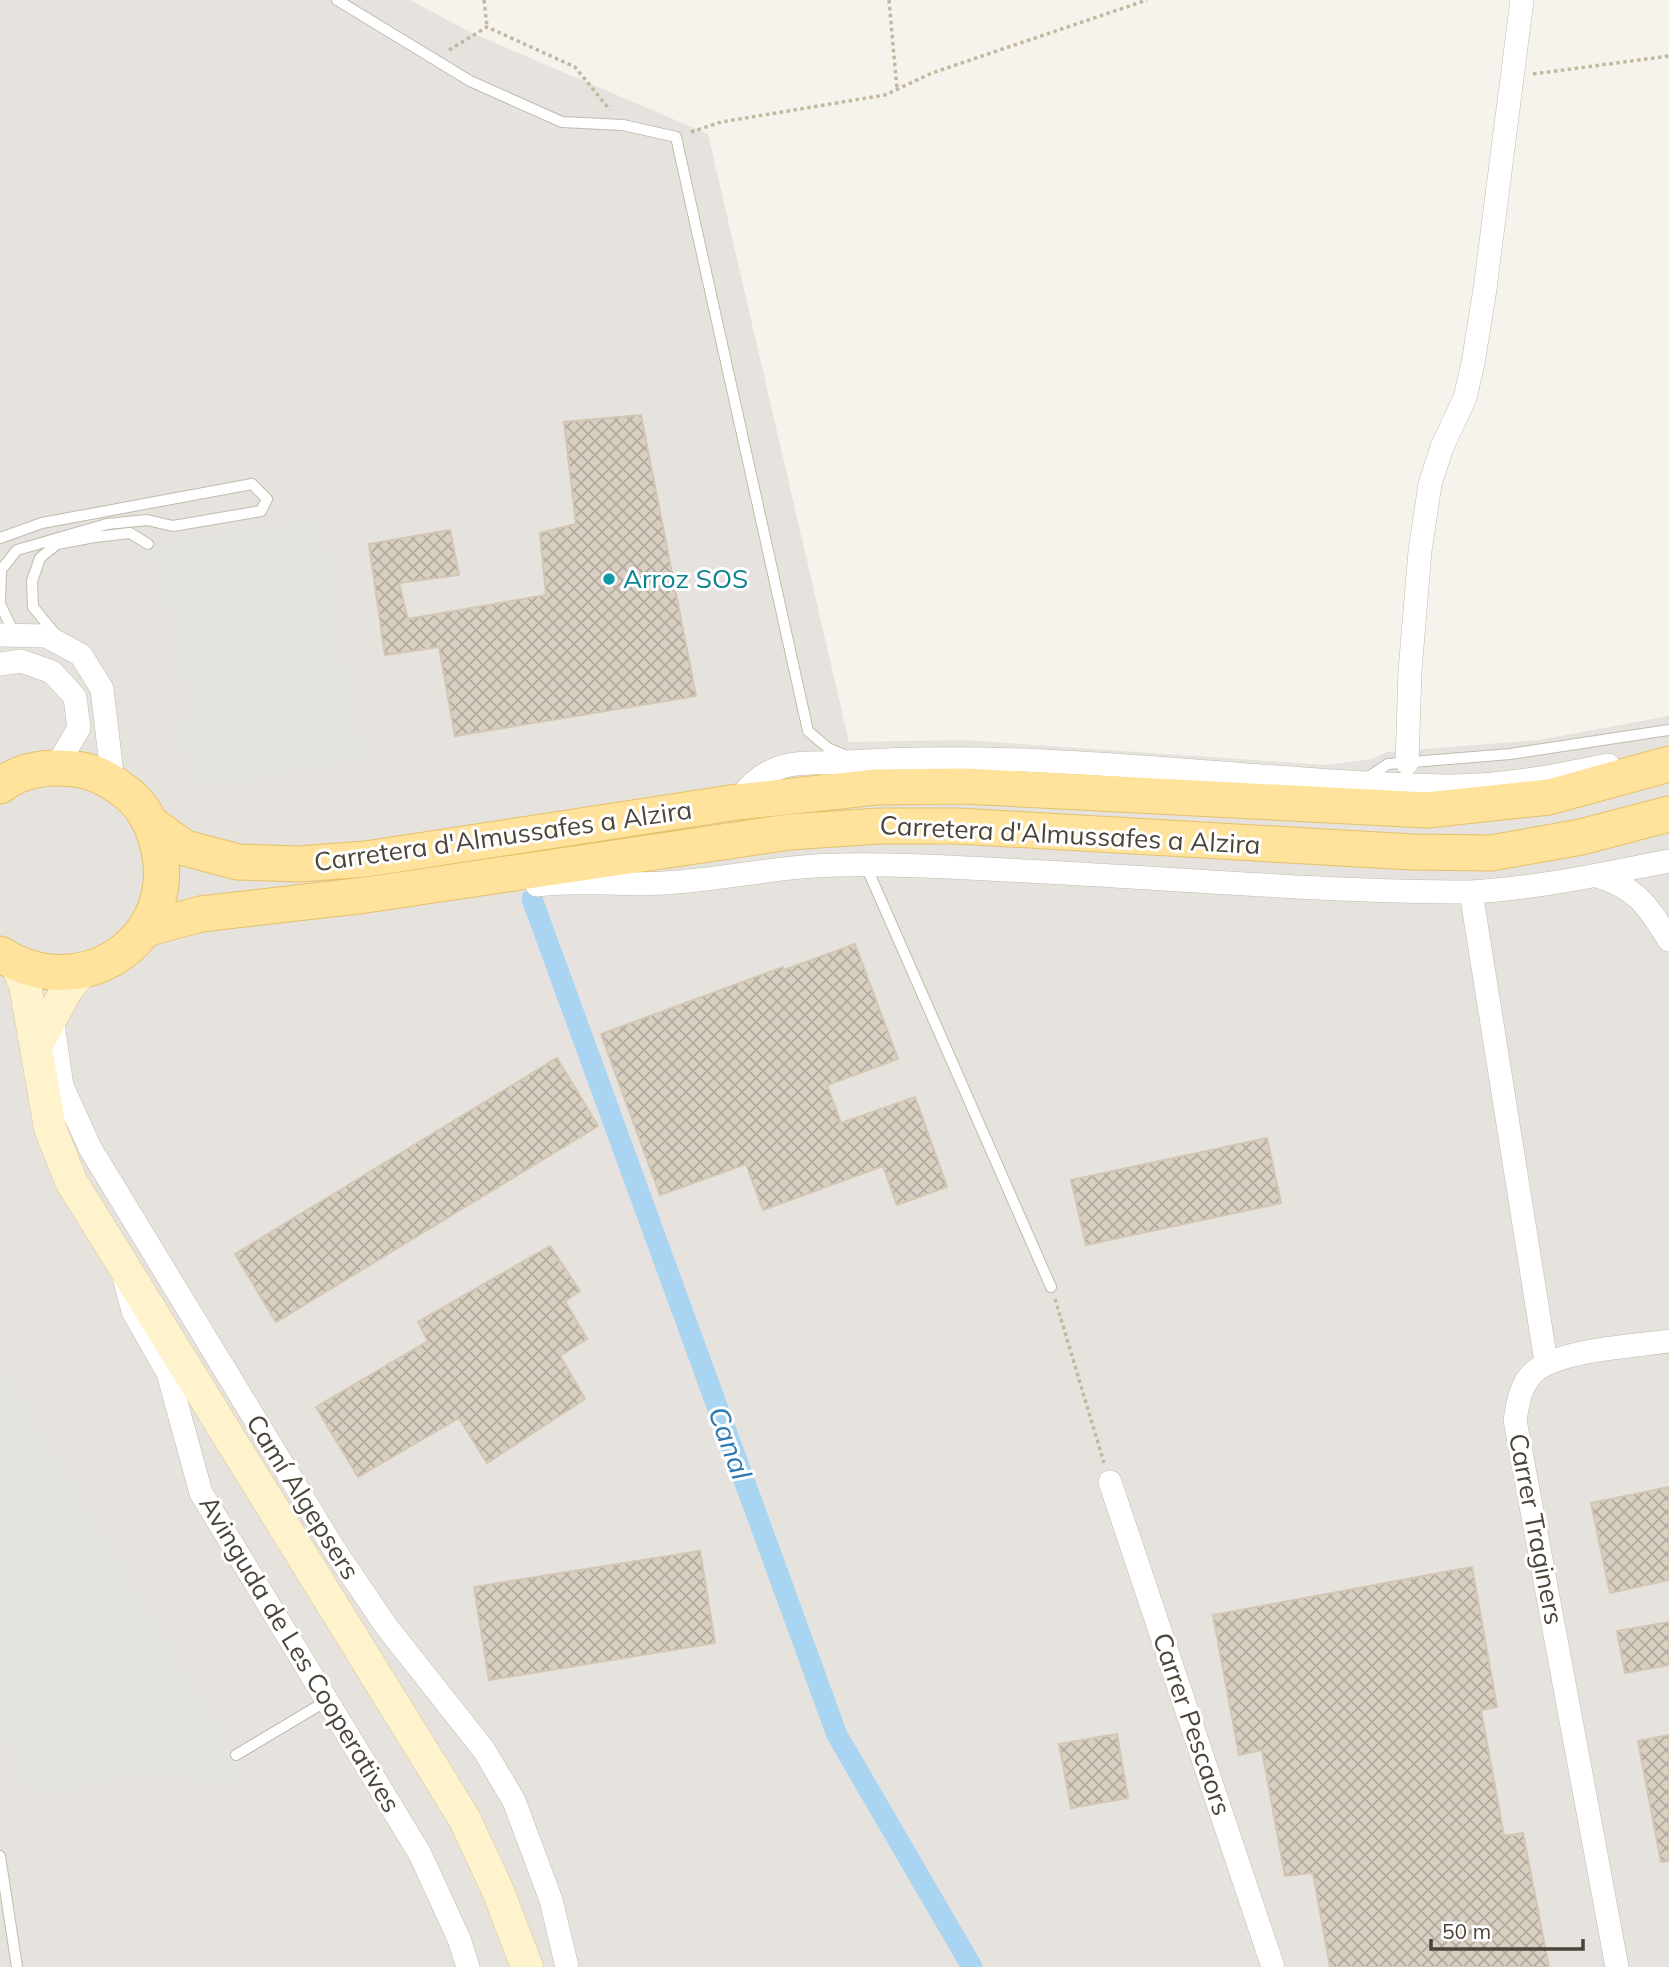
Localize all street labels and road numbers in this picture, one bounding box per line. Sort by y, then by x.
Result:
street label: Carretera d'Almussafes a Alzira [312,793,694,878]
street label: Carretera d'Almussafes a Alzira [879,808,1261,861]
street label: Camí Algepsers [239,1408,367,1586]
street label: Carrer Traginers [1502,1430,1571,1627]
street label: Avinguda de Les Cooperatives [193,1489,408,1818]
street label: Carrer Pescaors [1146,1628,1239,1819]

